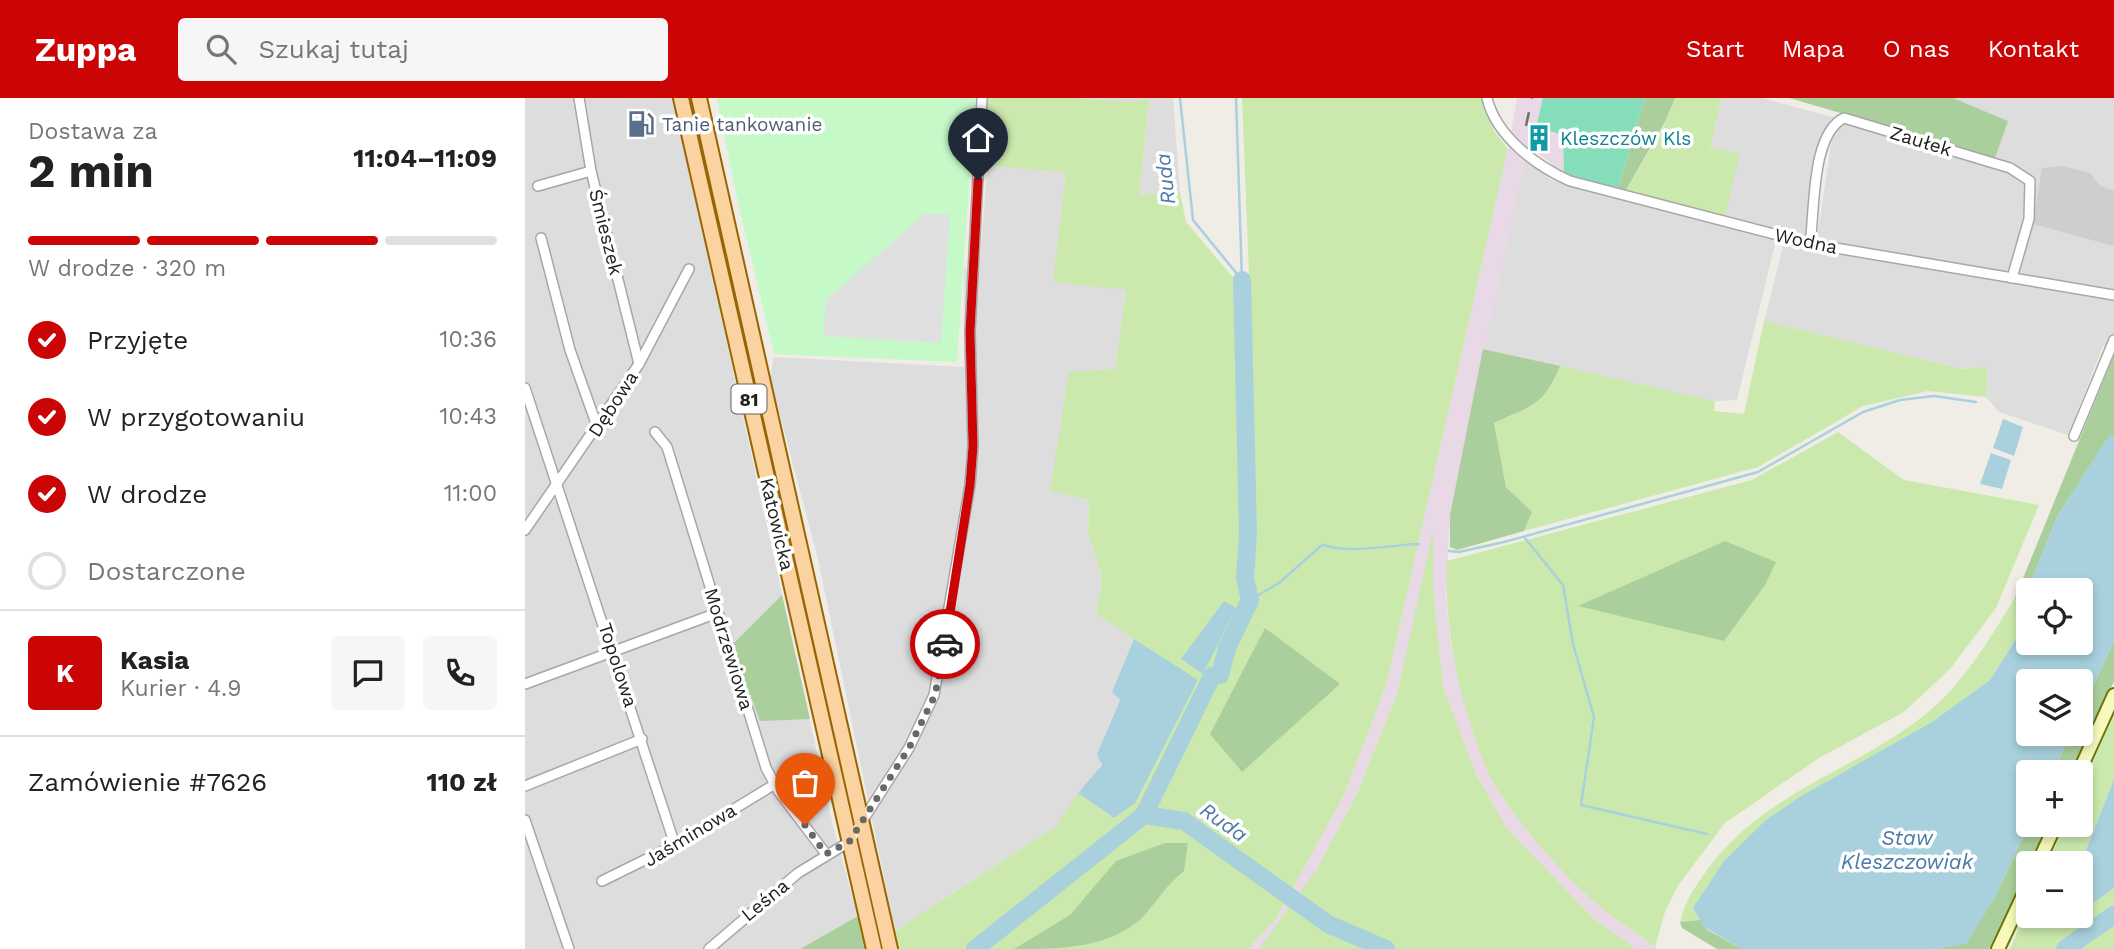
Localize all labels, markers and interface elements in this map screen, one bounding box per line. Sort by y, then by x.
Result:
search box [178,18,668,81]
text: Zuppa [35,30,136,69]
icon: search [202,30,240,68]
text: Szukaj tutaj [258,34,409,64]
text: Start [1686,35,1744,63]
text: Mapa [1782,35,1845,63]
text: O nas [1883,35,1950,63]
text: Kontakt [1988,35,2079,63]
pin [948,108,1008,180]
fuel station icon: Tanie tankowanie [626,109,656,139]
place label: Tanie tankowanie [662,113,822,136]
text: Dostawa za [28,118,158,145]
icon: home [959,119,997,157]
street label: Zaułek [1887,121,1955,161]
building icon: Kleszczów Kls [1524,123,1554,153]
place label: Kleszczów Kls [1560,127,1691,150]
text: 11:04–11:09 [353,143,497,173]
text: 2 min [28,144,154,198]
water label: Ruda [1150,152,1180,206]
street label: Śmieszek [584,187,628,278]
street label: Wodna [1773,223,1840,259]
text: W drodze · 320 m [28,255,226,282]
icon: check [28,321,66,359]
text: Przyjęte [87,325,188,355]
text: 10:36 [440,326,497,353]
street label: Dębowa [583,366,643,441]
road number: 81 [731,384,767,414]
icon: check [28,398,66,436]
text: W przygotowaniu [87,402,305,432]
text: 10:43 [439,403,497,430]
icon: check [28,475,66,513]
street label: Katowicka [755,475,799,573]
text: W drodze [87,479,207,509]
text: 11:00 [444,480,497,507]
text: Dostarczone [87,556,246,586]
map controls [2016,578,2093,928]
button: locate [2016,578,2093,655]
street label: Modrzewiowa [700,585,759,713]
courier [910,609,980,679]
street label: Topolowa [594,620,643,710]
icon: car [926,625,964,663]
button: chat [331,636,405,710]
button: phone [423,636,497,710]
text: Kasia [120,645,189,675]
text: K [56,658,74,688]
button: layers [2016,669,2093,746]
text: Kurier · 4.9 [120,675,241,702]
pin [775,753,835,825]
button: + [2016,760,2093,837]
icon: bag [786,764,824,802]
text: Zamówienie #7626 [28,767,267,797]
text: 110 zł [427,767,497,797]
water label: Ruda [1196,797,1252,847]
street label: Jaśminowa [640,798,741,872]
water label: Staw Kleszczowiak [1841,825,1974,874]
button: − [2016,851,2093,928]
street label: Leśna [737,874,794,926]

